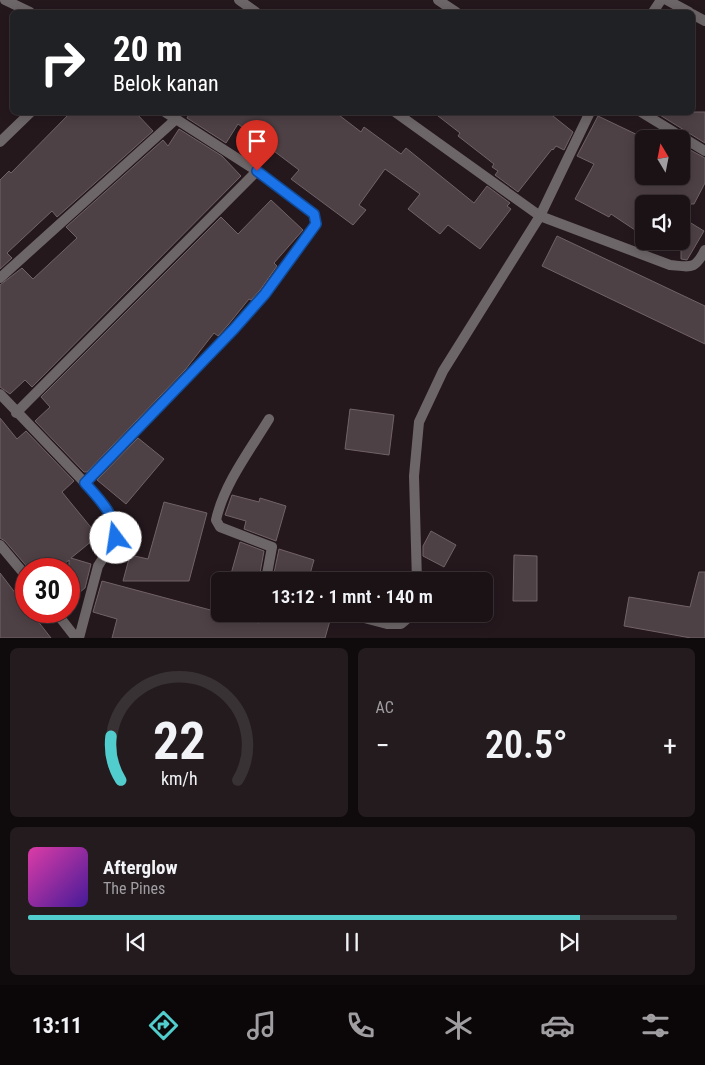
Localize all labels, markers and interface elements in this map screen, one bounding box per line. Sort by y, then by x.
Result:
text: 20 m [113,29,182,70]
icon: right [30,30,95,95]
text: Belok kanan [113,71,219,96]
pin [236,120,278,171]
icon: arrive [243,127,271,155]
north arrow [635,130,690,185]
map controls [635,130,690,250]
button: sound [635,195,690,250]
position arrow [89,511,141,563]
speed limit sign: 30 [15,558,80,623]
text: 13:12 · 1 mnt · 140 m [271,585,433,608]
text: AC [376,698,394,717]
text: 22 [152,711,205,772]
text: 20.5° [485,723,568,767]
text: − [376,729,390,762]
text: + [663,729,677,762]
text: km/h [160,768,197,789]
text: Afterglow [103,856,177,879]
text: The Pines [103,879,165,898]
icon: previous [122,928,150,956]
icon: pause [338,928,366,956]
icon: next [555,928,583,956]
icon: directions [146,1008,181,1043]
icon: music [244,1008,279,1043]
icon: phone [343,1008,378,1043]
icon: climate [441,1008,476,1043]
icon: car [540,1008,575,1043]
icon: filters [638,1008,673,1043]
text: 13:11 [32,1013,82,1038]

